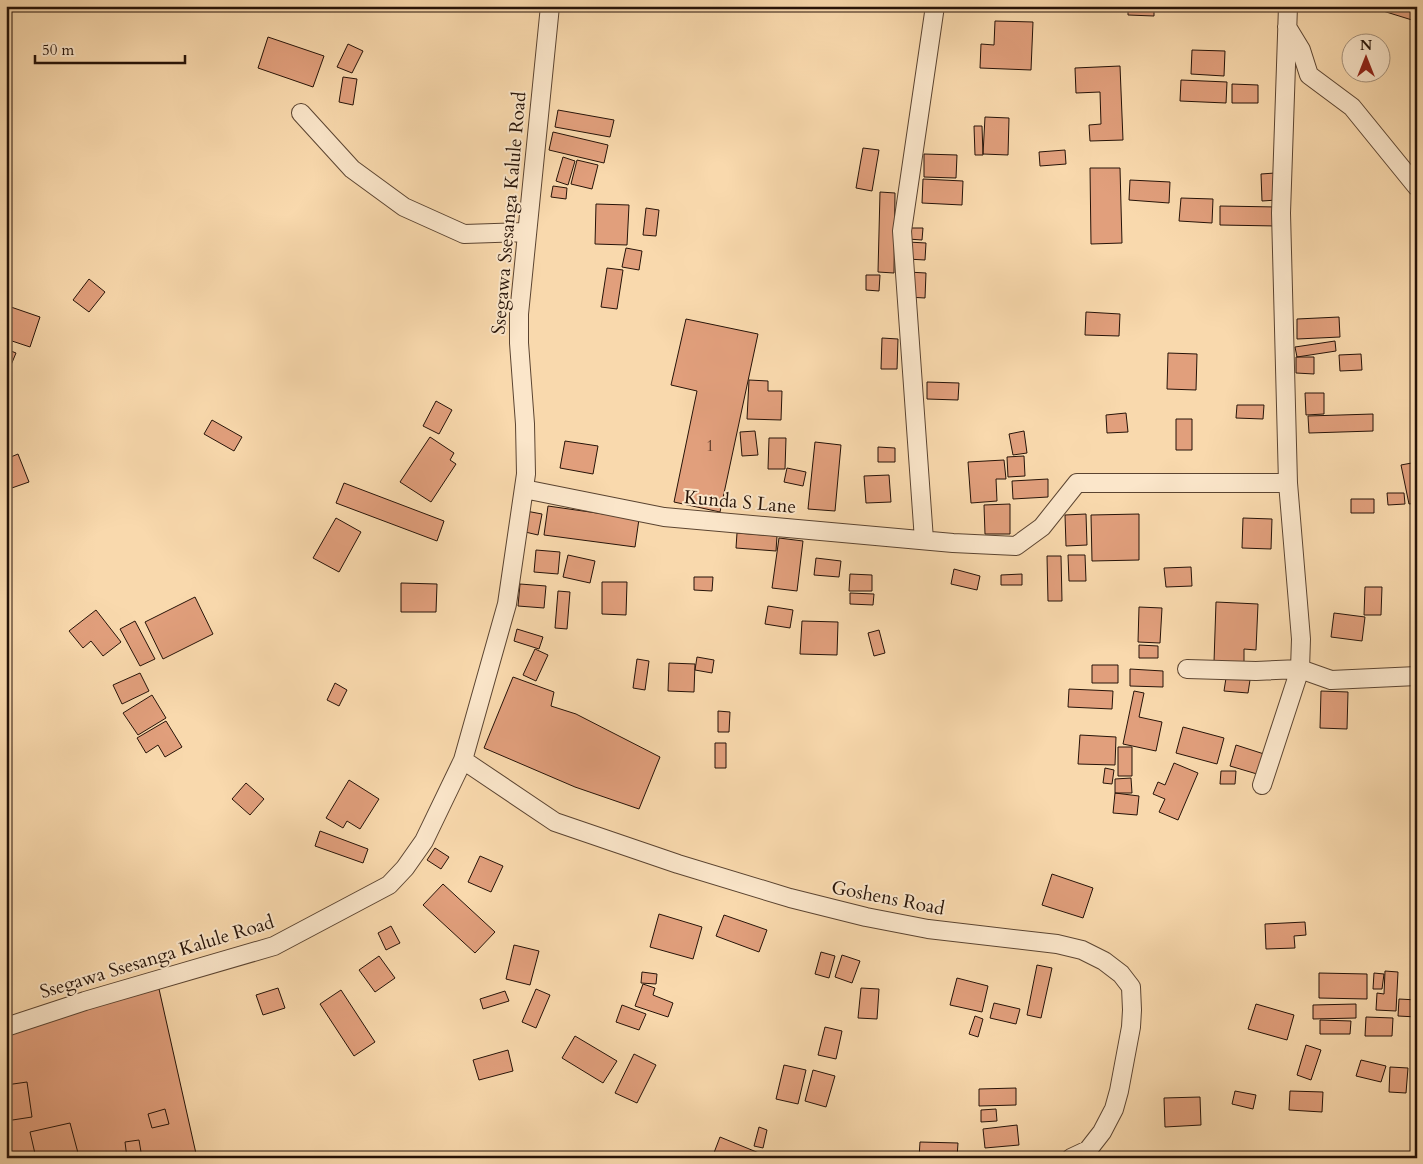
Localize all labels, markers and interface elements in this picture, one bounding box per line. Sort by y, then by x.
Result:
scale bar [35,32,185,64]
north arrow [1340,32,1390,82]
text: N [1360,36,1372,55]
text: 50 m [42,40,74,60]
street label: Ssegawa Ssesanga Kalule Road [485,90,533,336]
house number: 1 [706,435,714,457]
street label: Kunda S Lane [683,484,797,520]
street label: Goshens Road [829,874,947,922]
street label: Ssegawa Ssesanga Kalule Road [37,909,277,1005]

